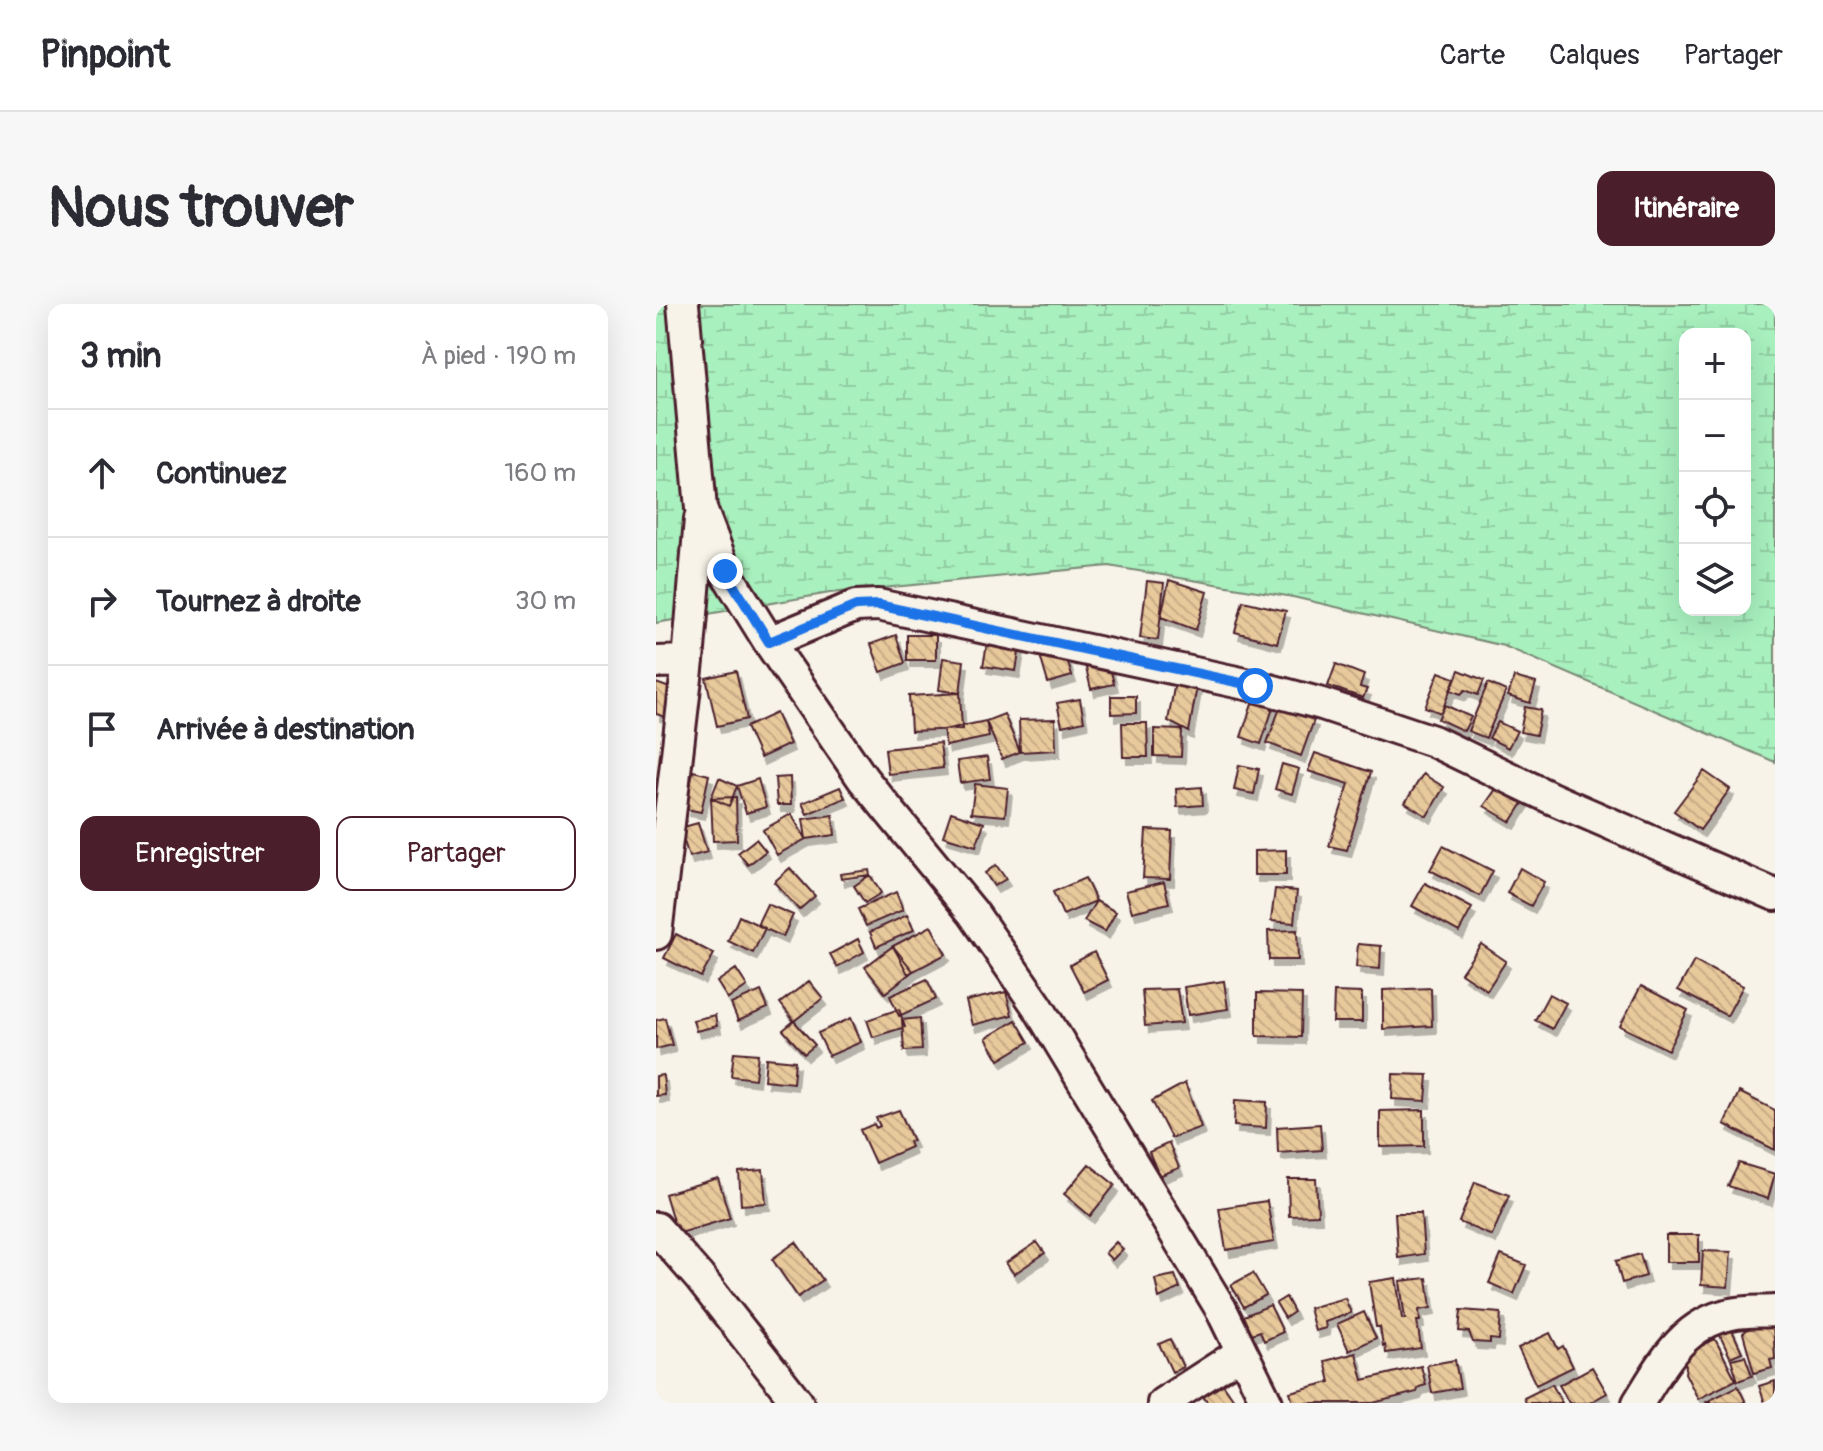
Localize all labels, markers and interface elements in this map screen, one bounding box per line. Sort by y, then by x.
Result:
text: Pinpoint [40,31,170,79]
text: Carte [1440,38,1505,73]
text: Calques [1549,38,1639,73]
text: Partager [1683,38,1783,73]
button: Itinéraire [1597,171,1775,246]
text: Nous trouver [48,174,354,243]
map controls [1679,328,1751,616]
button: + [1679,328,1751,400]
text: 3 min [80,335,162,378]
text: À pied · 190 m [421,340,576,372]
button: − [1679,400,1751,472]
icon: ahead [80,451,124,495]
text: Continuez [156,455,287,492]
text: 160 m [504,457,576,489]
button: locate [1679,472,1751,544]
button: layers [1679,544,1751,616]
route end [707,553,743,589]
icon: right [80,579,124,623]
text: Tournez à droite [156,583,360,620]
text: 30 m [515,585,576,617]
route start [1237,668,1273,704]
icon: arrive [80,707,124,751]
text: Arrivée à destination [156,711,415,748]
button: Enregistrer [80,816,320,891]
button: Partager [336,816,576,891]

